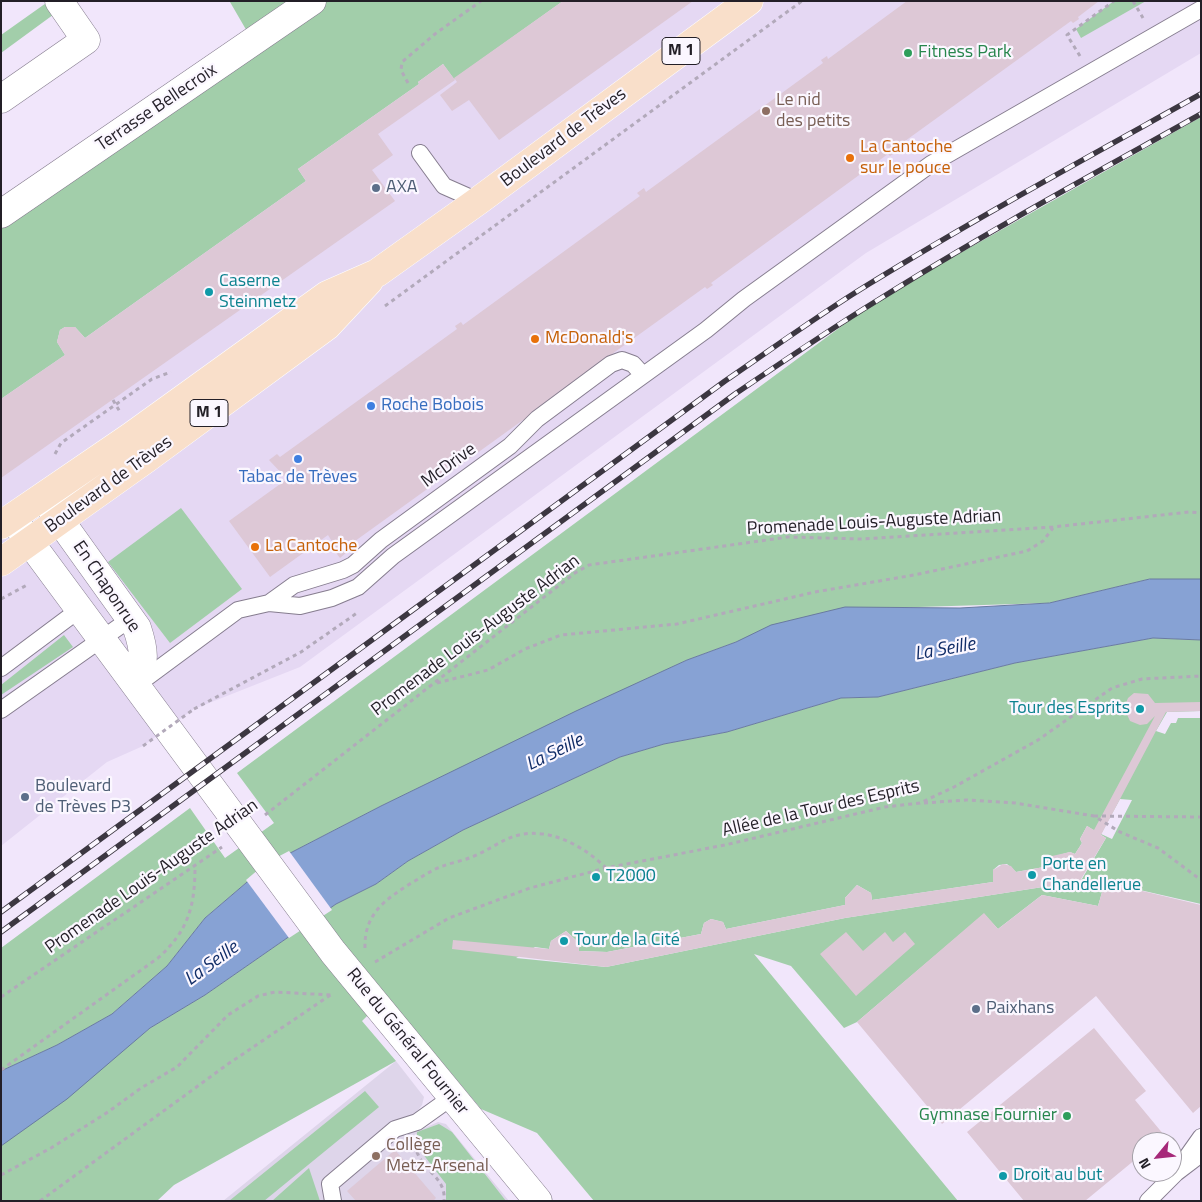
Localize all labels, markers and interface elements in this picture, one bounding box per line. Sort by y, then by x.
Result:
road number: M 1 [662,37,700,64]
place label: Fitness Park [918,42,1012,64]
marker: Fitness Park [902,47,914,59]
street label: Terrasse Bellecroix [92,60,222,156]
street label: Boulevard de Trèves [497,84,631,192]
place label: Le nid des petits [776,90,850,132]
marker: Le nid des petits [760,105,772,117]
place label: La Cantoche sur le pouce [860,137,952,180]
marker: La Cantoche sur le pouce [844,152,856,164]
place label: AXA [386,177,417,199]
marker: AXA [370,182,382,194]
place label: Caserne Steinmetz [219,271,296,314]
marker: Caserne Steinmetz [203,286,215,298]
place label: McDonald's [545,328,633,350]
marker: McDonald's [529,333,541,345]
place label: Roche Bobois [381,395,484,417]
road number: M 1 [190,399,228,426]
marker: Roche Bobois [365,400,377,412]
street label: Boulevard de Trèves [41,432,177,538]
street label: McDrive [417,439,481,493]
marker: Tabac de Trèves [292,453,304,465]
place label: Tabac de Trèves [239,467,357,489]
street label: Promenade Louis-Auguste Adrian [746,506,1002,540]
place label: La Cantoche [265,536,357,558]
street label: En Chaponrue [68,537,144,637]
marker: La Cantoche [249,541,261,553]
street label: Promenade Louis-Auguste Adrian [368,551,584,721]
water label: La Seille [913,633,977,667]
place label: Tour des Esprits [1009,698,1130,720]
marker: Tour des Esprits [1134,703,1146,715]
water label: La Seille [523,729,587,777]
place label: Boulevard de Trèves P3 [35,776,131,819]
street label: Allée de la Tour des Esprits [720,776,922,842]
marker: Boulevard de Trèves P3 [19,791,31,803]
street label: Promenade Louis-Auguste Adrian [41,795,263,959]
place label: Porte en Chandellerue [1042,854,1141,896]
place label: T2000 [606,866,656,888]
marker: Porte en Chandellerue [1026,869,1038,881]
marker: T2000 [590,871,602,883]
place label: Tour de la Cité [574,930,680,952]
marker: Tour de la Cité [558,935,570,947]
water label: La Seille [181,937,243,991]
street label: Rue du Général Fournier [341,964,473,1120]
place label: Paixhans [986,998,1054,1020]
marker: Paixhans [970,1003,982,1015]
place label: Gymnase Fournier [919,1105,1057,1127]
marker: Gymnase Fournier [1061,1110,1073,1122]
north arrow [1132,1132,1182,1182]
place label: Collège Metz-Arsenal [386,1135,489,1178]
marker: Collège Metz-Arsenal [370,1150,382,1162]
text: N [1133,1155,1156,1173]
place label: Droit au but [1013,1165,1102,1187]
marker: Droit au but [997,1170,1009,1182]

